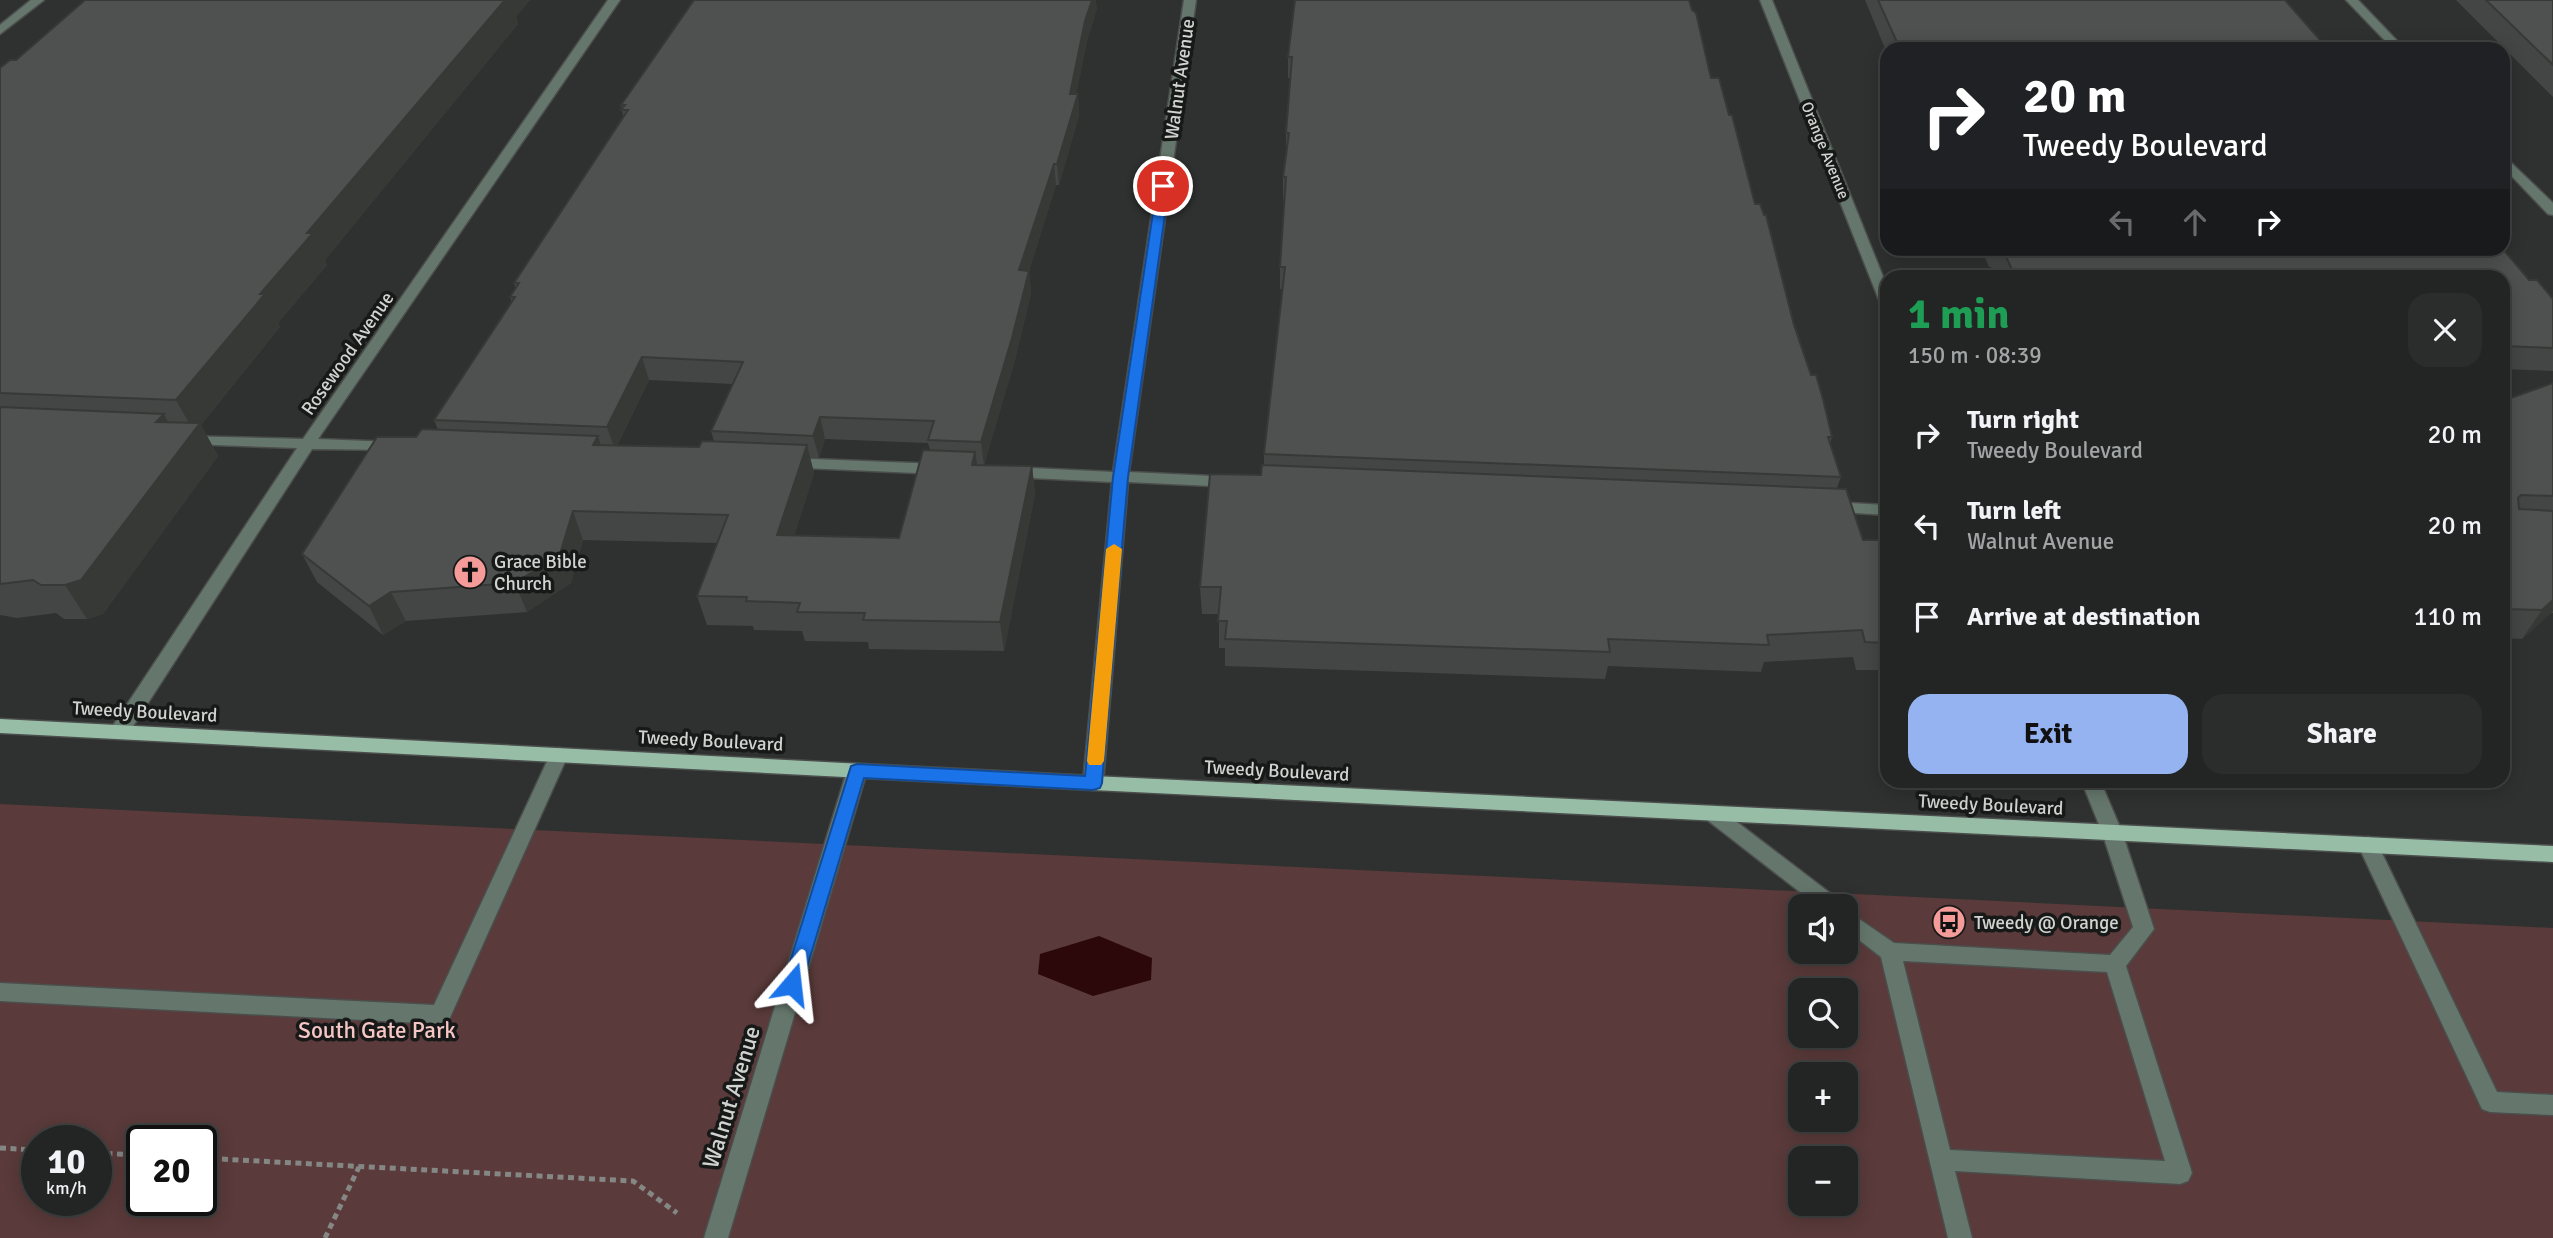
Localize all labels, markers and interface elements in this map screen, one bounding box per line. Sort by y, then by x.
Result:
street label: Walnut Avenue [1160,17,1200,141]
text: 20 m [2023,66,2126,126]
icon: right [1908,70,1999,161]
street label: Orange Avenue [1796,99,1854,202]
text: Tweedy Boulevard [2023,126,2268,165]
pin [1133,156,1193,216]
icon: arrive [1144,167,1182,205]
icon: left [2103,203,2141,241]
icon: ahead [2176,203,2214,241]
icon: right [2249,203,2287,241]
street label: Rosewood Avenue [296,287,399,420]
text: 1 min [1908,289,2009,340]
button: close [2408,293,2482,367]
text: 150 m · 08:39 [1908,341,2042,370]
text: Turn right [1967,404,2079,436]
icon: right [1908,416,1946,454]
text: 20 m [2427,419,2482,451]
text: Tweedy Boulevard [1967,436,2143,465]
text: Turn left [1967,495,2061,527]
icon: left [1908,507,1946,545]
text: 20 m [2427,510,2482,542]
text: Walnut Avenue [1967,527,2114,556]
place label: Grace Bible Church [494,550,587,596]
church icon: Grace Bible Church [451,553,489,591]
icon: arrive [1908,598,1946,636]
text: Arrive at destination [1967,601,2200,633]
text: 110 m [2413,601,2482,633]
button: Exit [1908,694,2188,774]
button: Share [2202,694,2482,774]
street label: Tweedy Boulevard [72,696,218,728]
street label: Tweedy Boulevard [638,725,784,757]
street label: Tweedy Boulevard [1204,755,1350,787]
street label: Tweedy Boulevard [1918,789,2064,821]
map controls [1788,894,1858,1216]
button: sound [1788,894,1858,964]
bus stop icon: Tweedy @ Orange [1930,903,1968,941]
place label: Tweedy @ Orange [1974,911,2119,935]
position arrow [755,947,829,1021]
button: search [1788,978,1858,1048]
park label: South Gate Park [298,1016,456,1045]
street label: Walnut Avenue [696,1022,767,1172]
button: + [1788,1062,1858,1132]
speed limit sign: 20 [126,1125,217,1216]
text: 10 [48,1140,85,1183]
button: − [1788,1146,1858,1216]
text: km/h [46,1177,87,1199]

